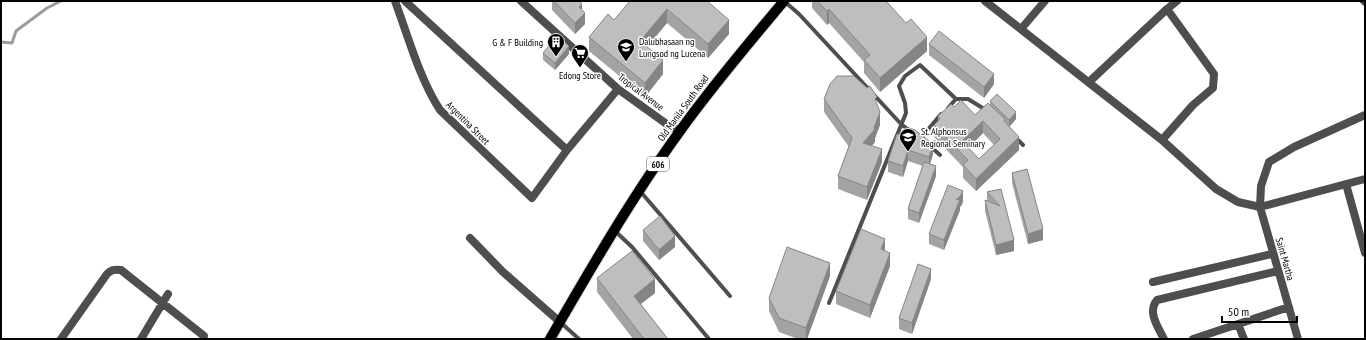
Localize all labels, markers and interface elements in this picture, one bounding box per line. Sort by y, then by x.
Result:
building icon: G & F Building [546,32,566,57]
place label: Dalubhasaan ng Lungsod ng Lucena [639,35,705,60]
place label: G & F Building [492,36,543,49]
school or university icon: Dalubhasaan ng Lungsod ng Lucena [616,37,636,62]
supermarket icon: Edong Store [570,43,590,68]
place label: Edong Store [559,69,601,82]
street label: Tropical Avenue [615,70,667,114]
street label: Old Manila South Road [655,72,711,144]
street label: Argentina Street [443,98,493,148]
place label: St. Alphonsus Regional Seminary [921,125,985,150]
school or university icon: St. Alphonsus Regional Seminary [898,127,918,152]
road number: 606 [647,157,669,171]
street label: Saint Martha [1273,236,1297,282]
scale bar [1222,298,1297,324]
text: 50 m [1228,304,1249,319]

